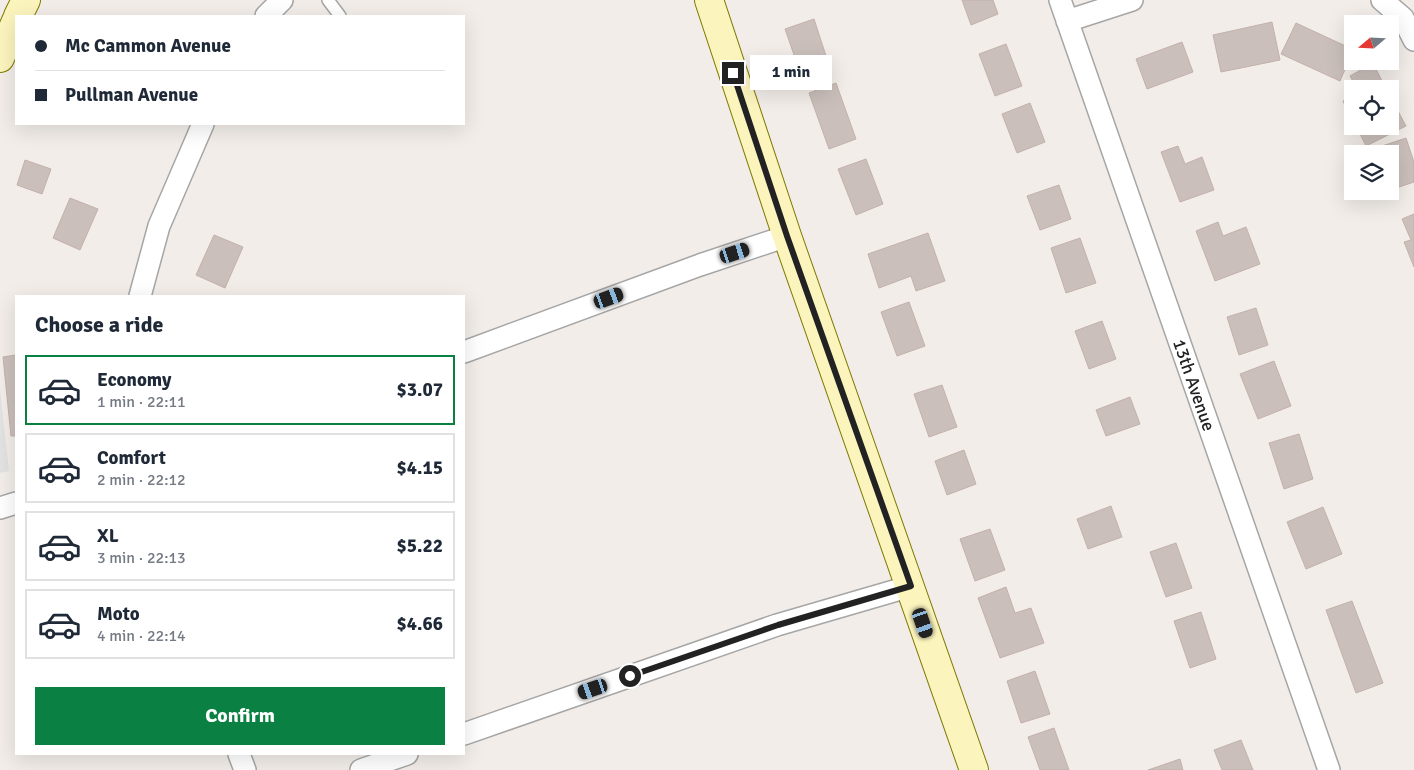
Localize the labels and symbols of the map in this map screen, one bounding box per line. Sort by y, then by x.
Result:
north arrow [1344,15,1399,70]
callout: 1 min [750,56,833,90]
route end [722,62,744,84]
car [718,241,751,265]
car [592,286,625,310]
street label: 13th Avenue [1168,336,1220,434]
car [911,606,934,640]
route start [619,665,641,687]
car [576,677,609,701]

